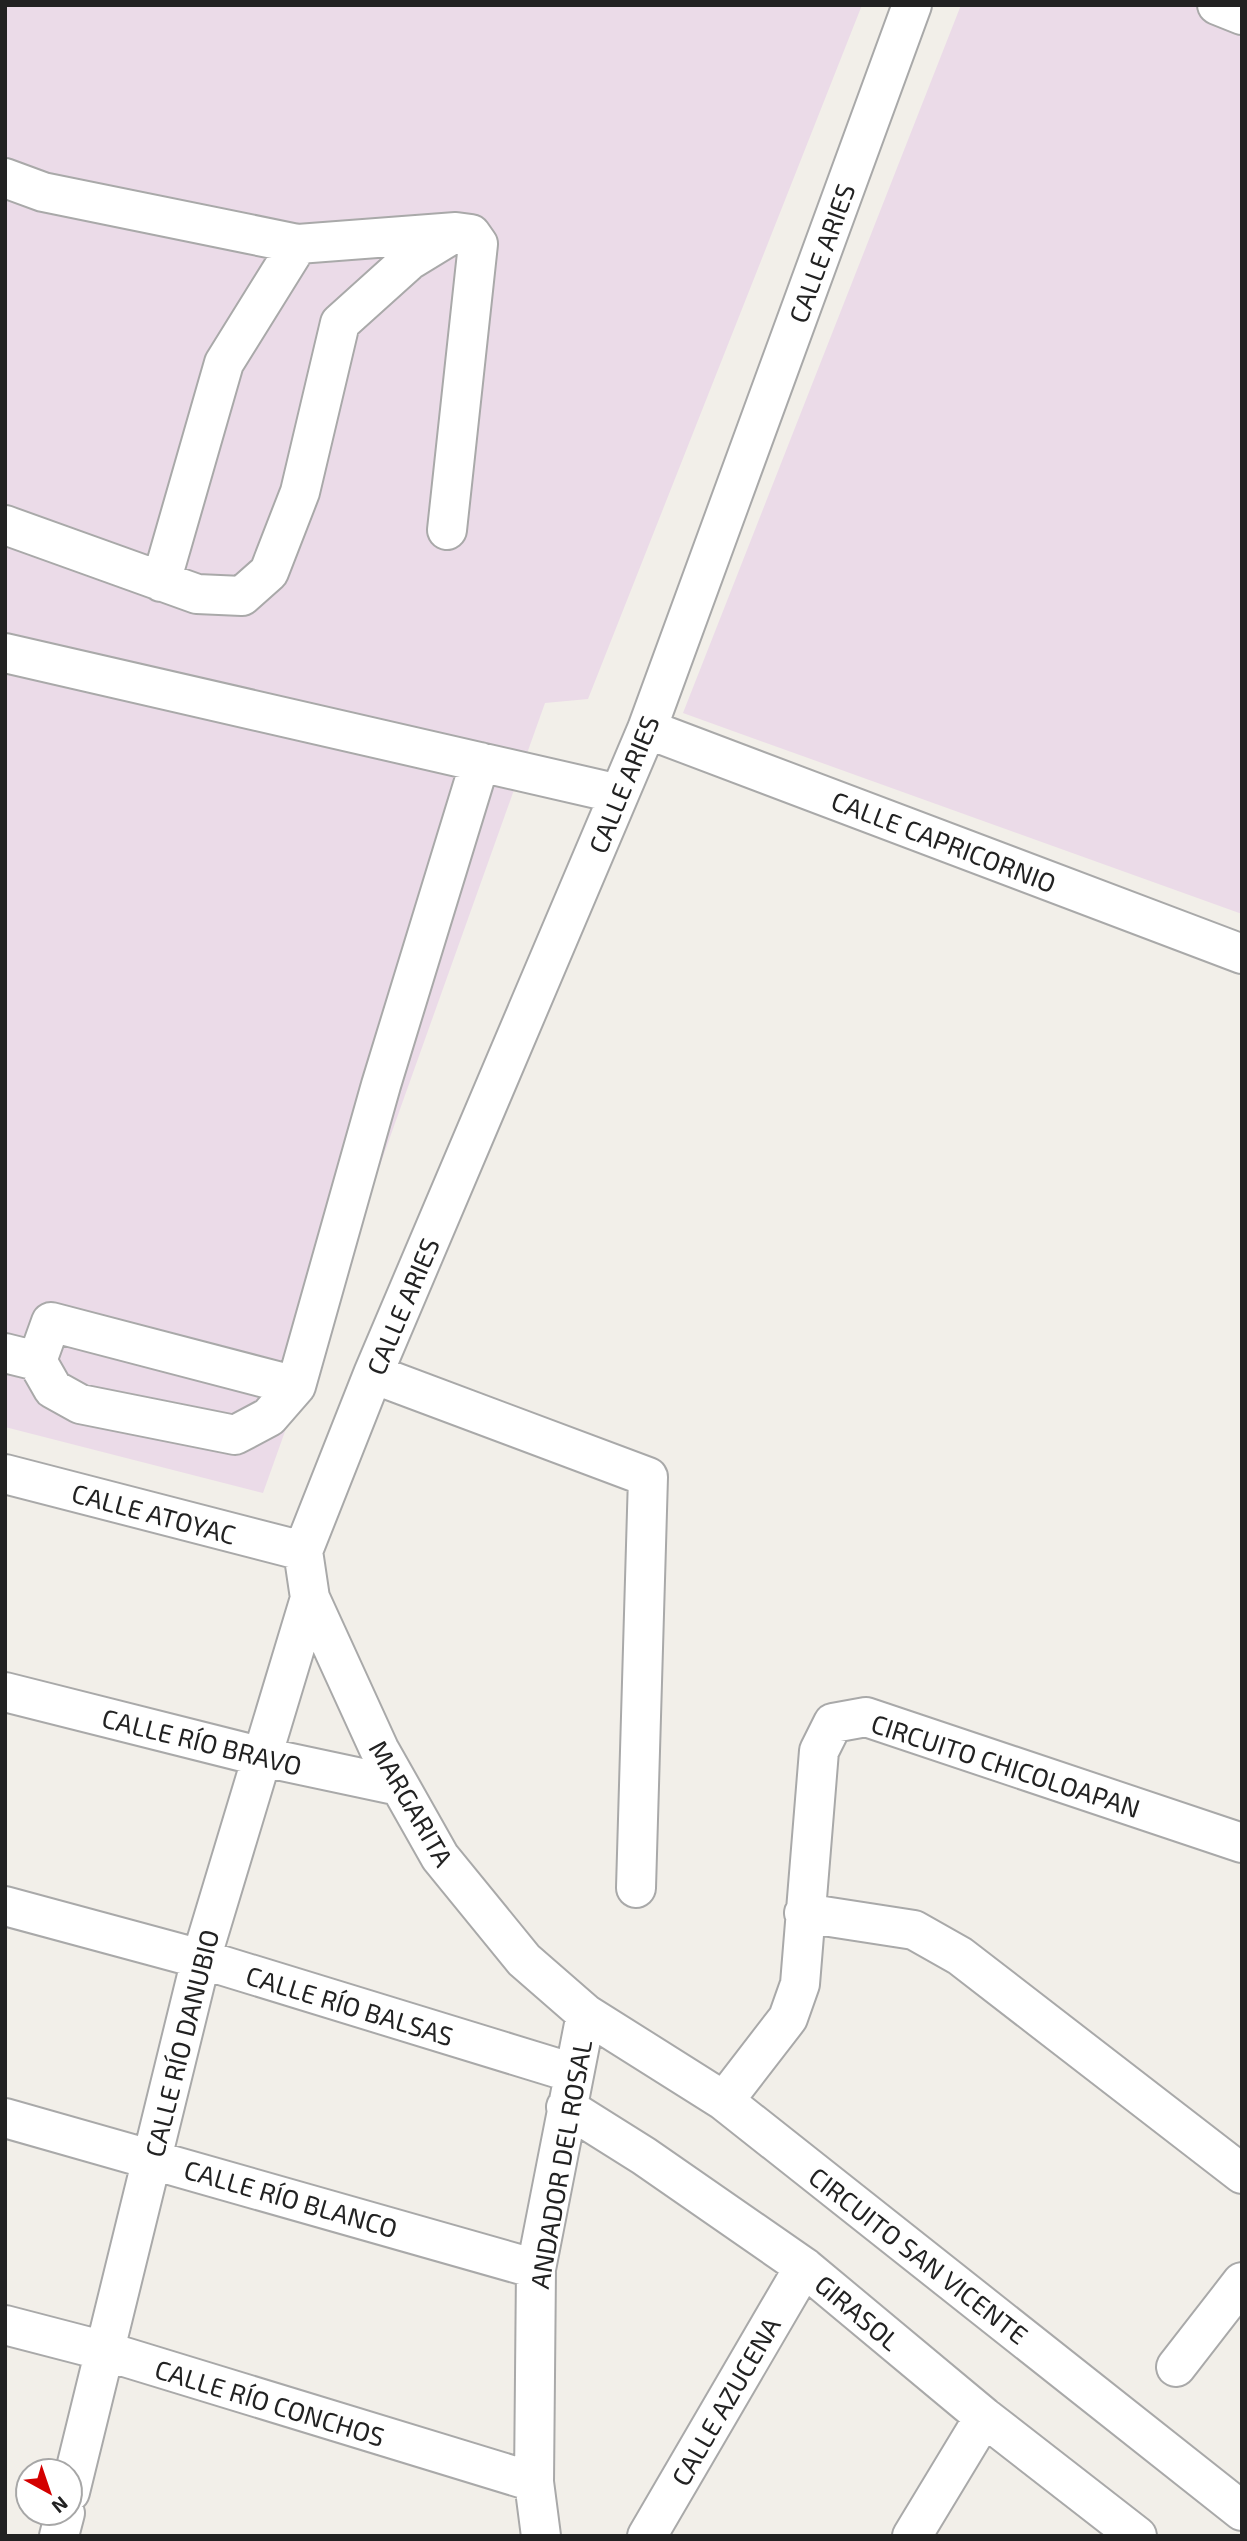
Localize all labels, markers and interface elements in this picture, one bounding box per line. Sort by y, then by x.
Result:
street label: CALLE ARIES [782,179,860,327]
street label: CALLE ARIES [581,711,665,857]
street label: CALLE CAPRICORNIO [827,784,1061,898]
street label: CALLE ARIES [359,1233,445,1379]
street label: CALLE ATOYAC [69,1476,239,1550]
street label: CALLE RÍO BRAVO [99,1701,305,1781]
street label: CIRCUITO CHICOLOAPAN [868,1707,1144,1823]
street label: MARGARITA [364,1735,460,1871]
street label: CALLE RÍO DANUBIO [138,1926,224,2160]
street label: CALLE RÍO BALSAS [243,1959,457,2051]
street label: ANDADOR DEL ROSAL [523,2037,597,2291]
street label: CALLE RÍO BLANCO [181,2153,401,2243]
street label: CIRCUITO SAN VICENTE [804,2160,1034,2350]
street label: GIRASOL [809,2268,907,2356]
street label: CALLE AZUCENA [664,2311,786,2491]
street label: CALLE RÍO CONCHOS [151,2352,389,2452]
north arrow [14,2457,84,2527]
text: N [48,2492,73,2519]

